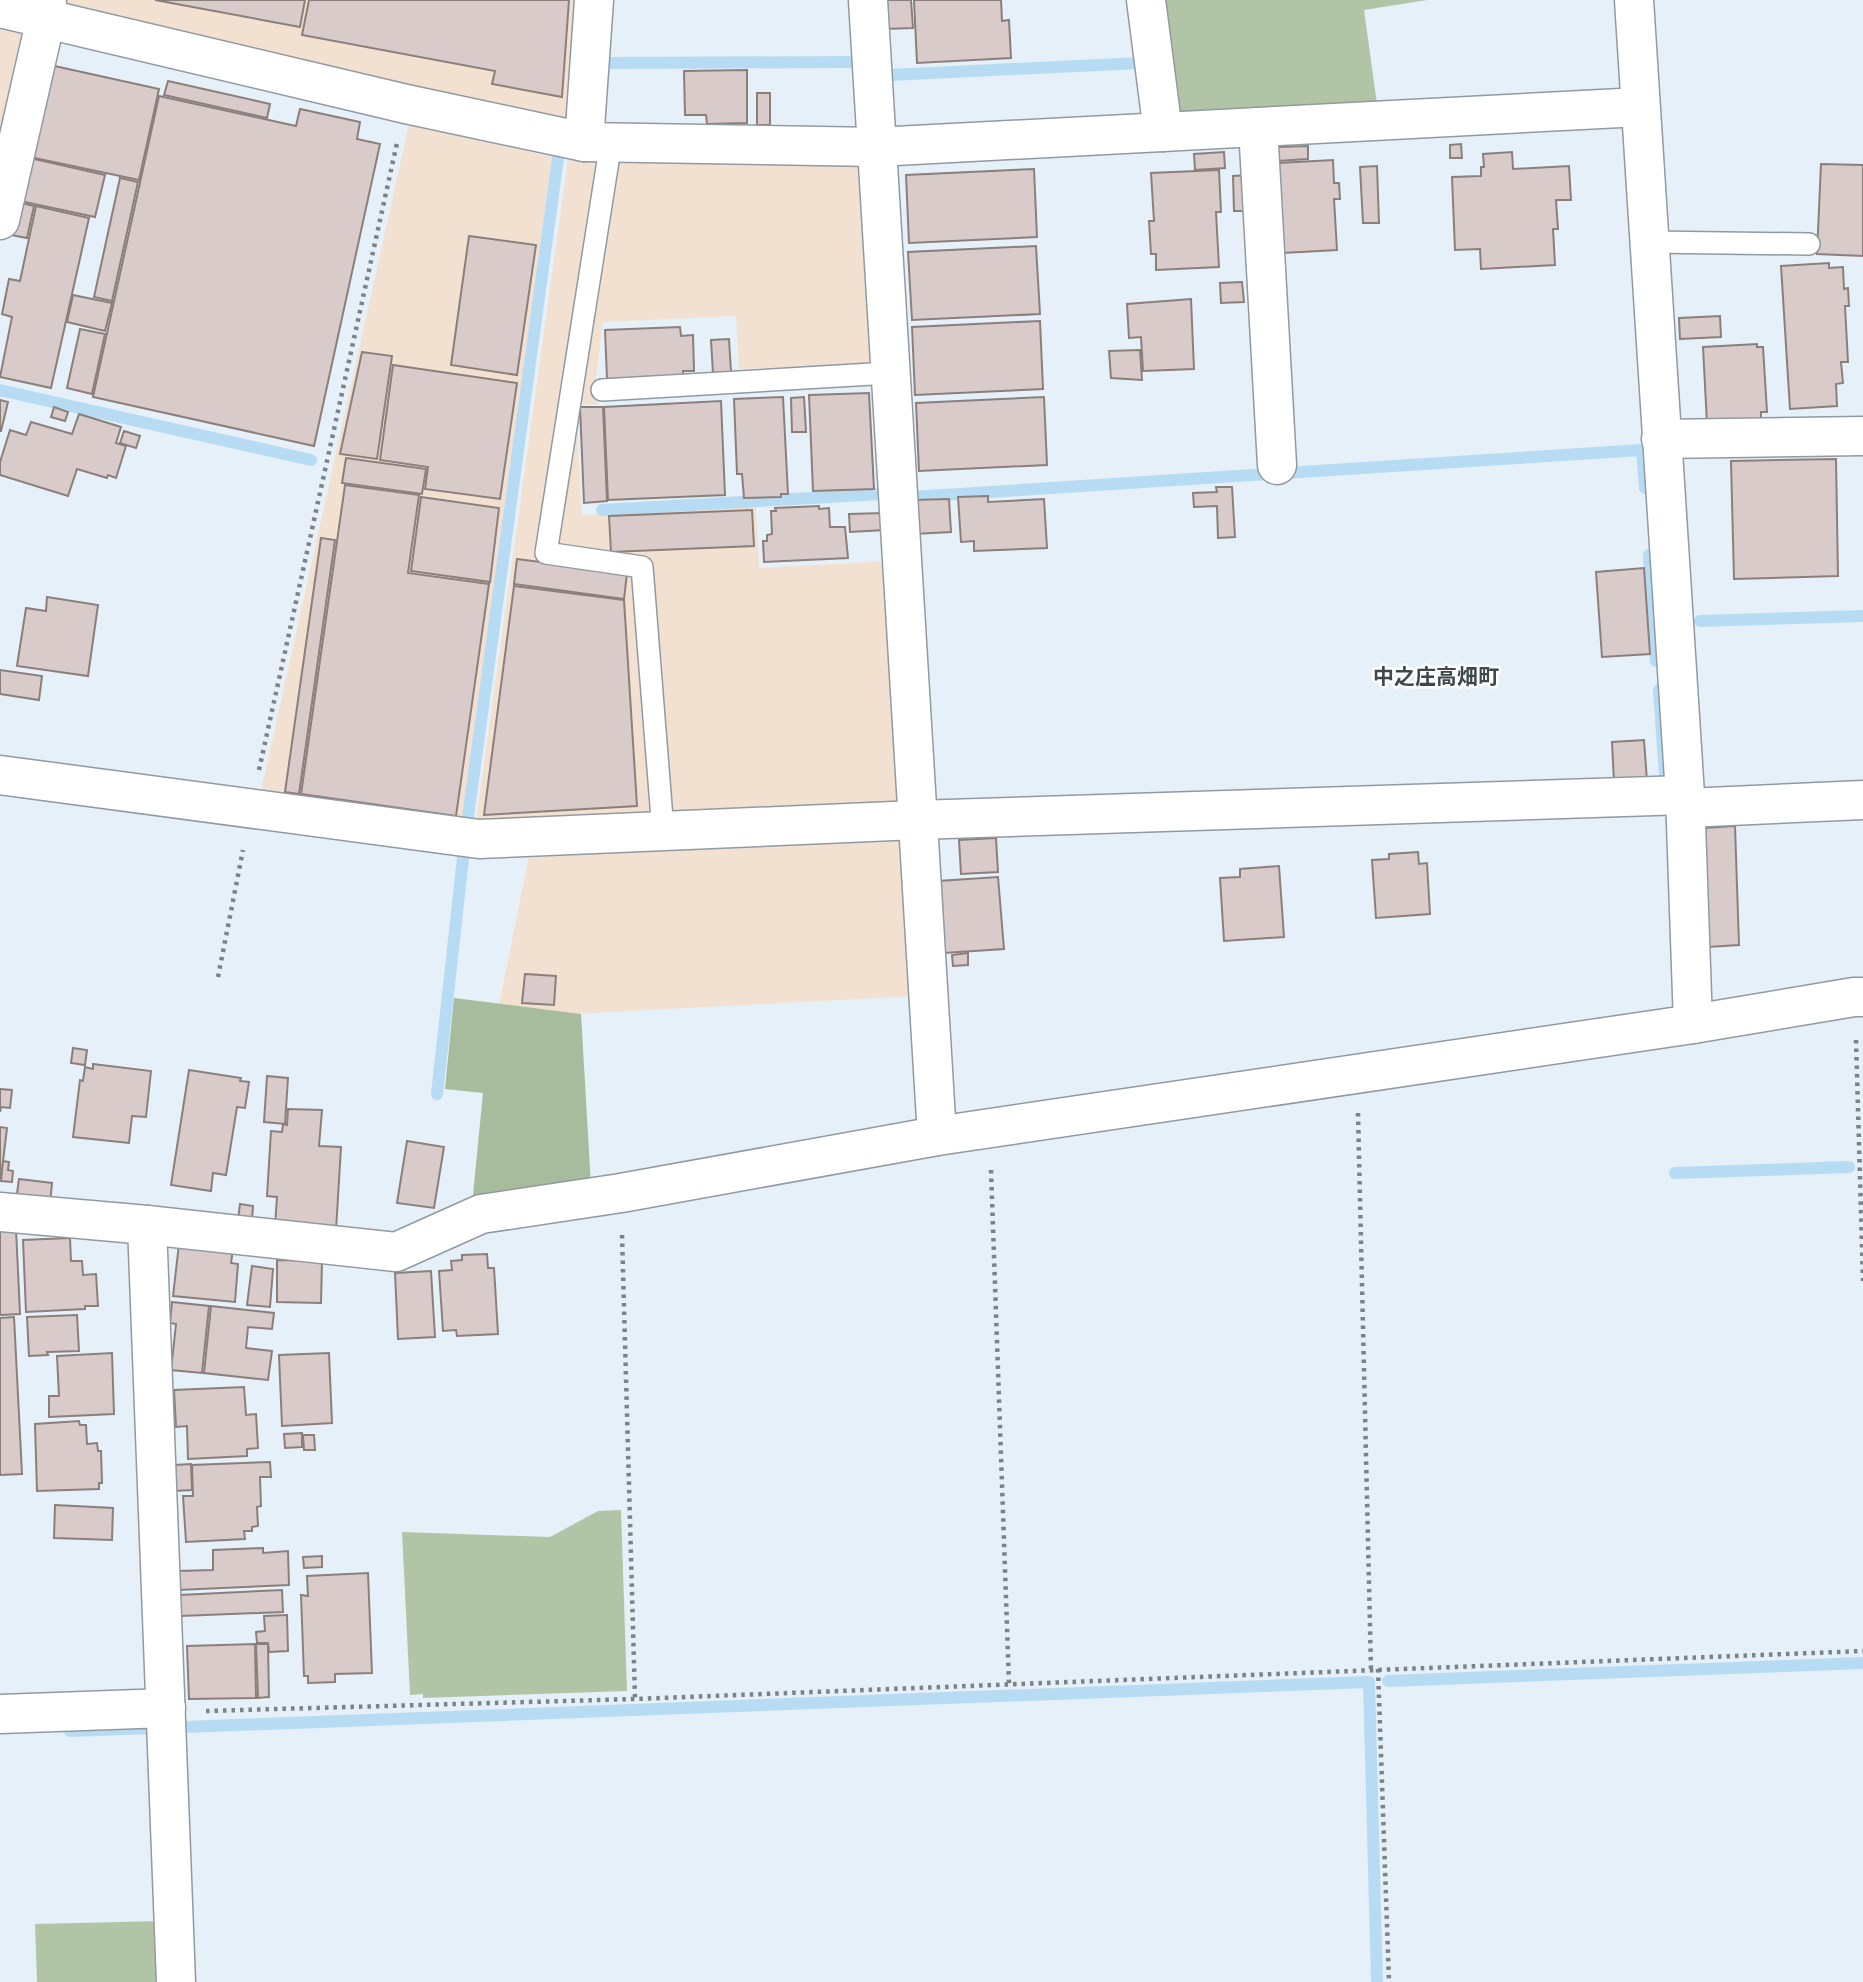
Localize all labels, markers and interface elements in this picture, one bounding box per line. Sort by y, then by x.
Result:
district label: 中之庄高畑町 [1373,662,1499,690]

